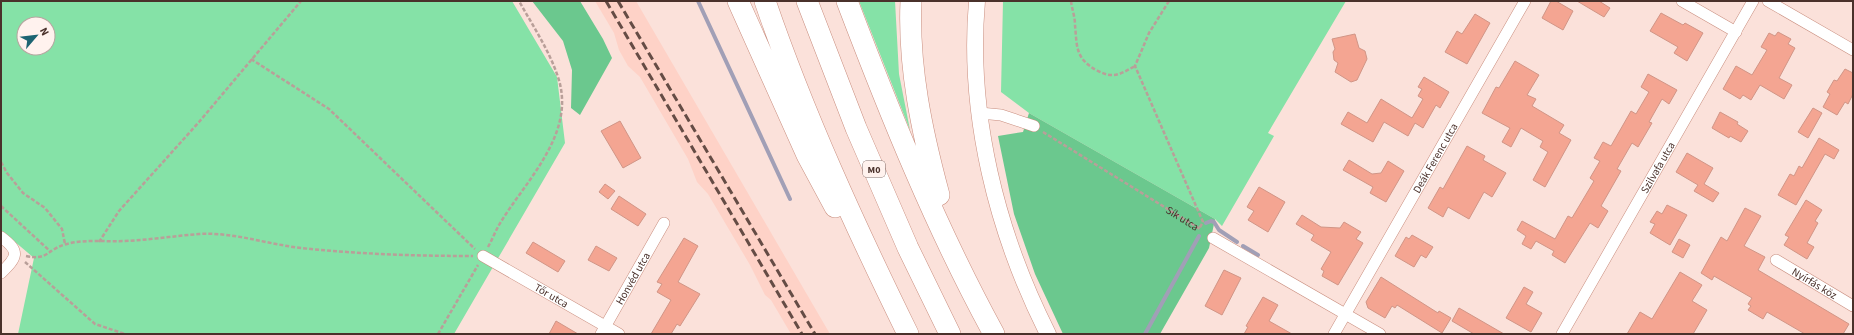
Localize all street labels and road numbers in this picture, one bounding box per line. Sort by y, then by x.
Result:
street label: Deák Ferenc utca [1409,120,1461,196]
street label: Szilvafa utca [1637,139,1679,196]
road number: M0 [863,161,885,177]
street label: Sík utca [1163,203,1202,235]
street label: Honvéd utca [612,250,654,308]
street label: Nyírfás köz [1789,264,1840,303]
street label: Tőr utca [531,280,571,311]

